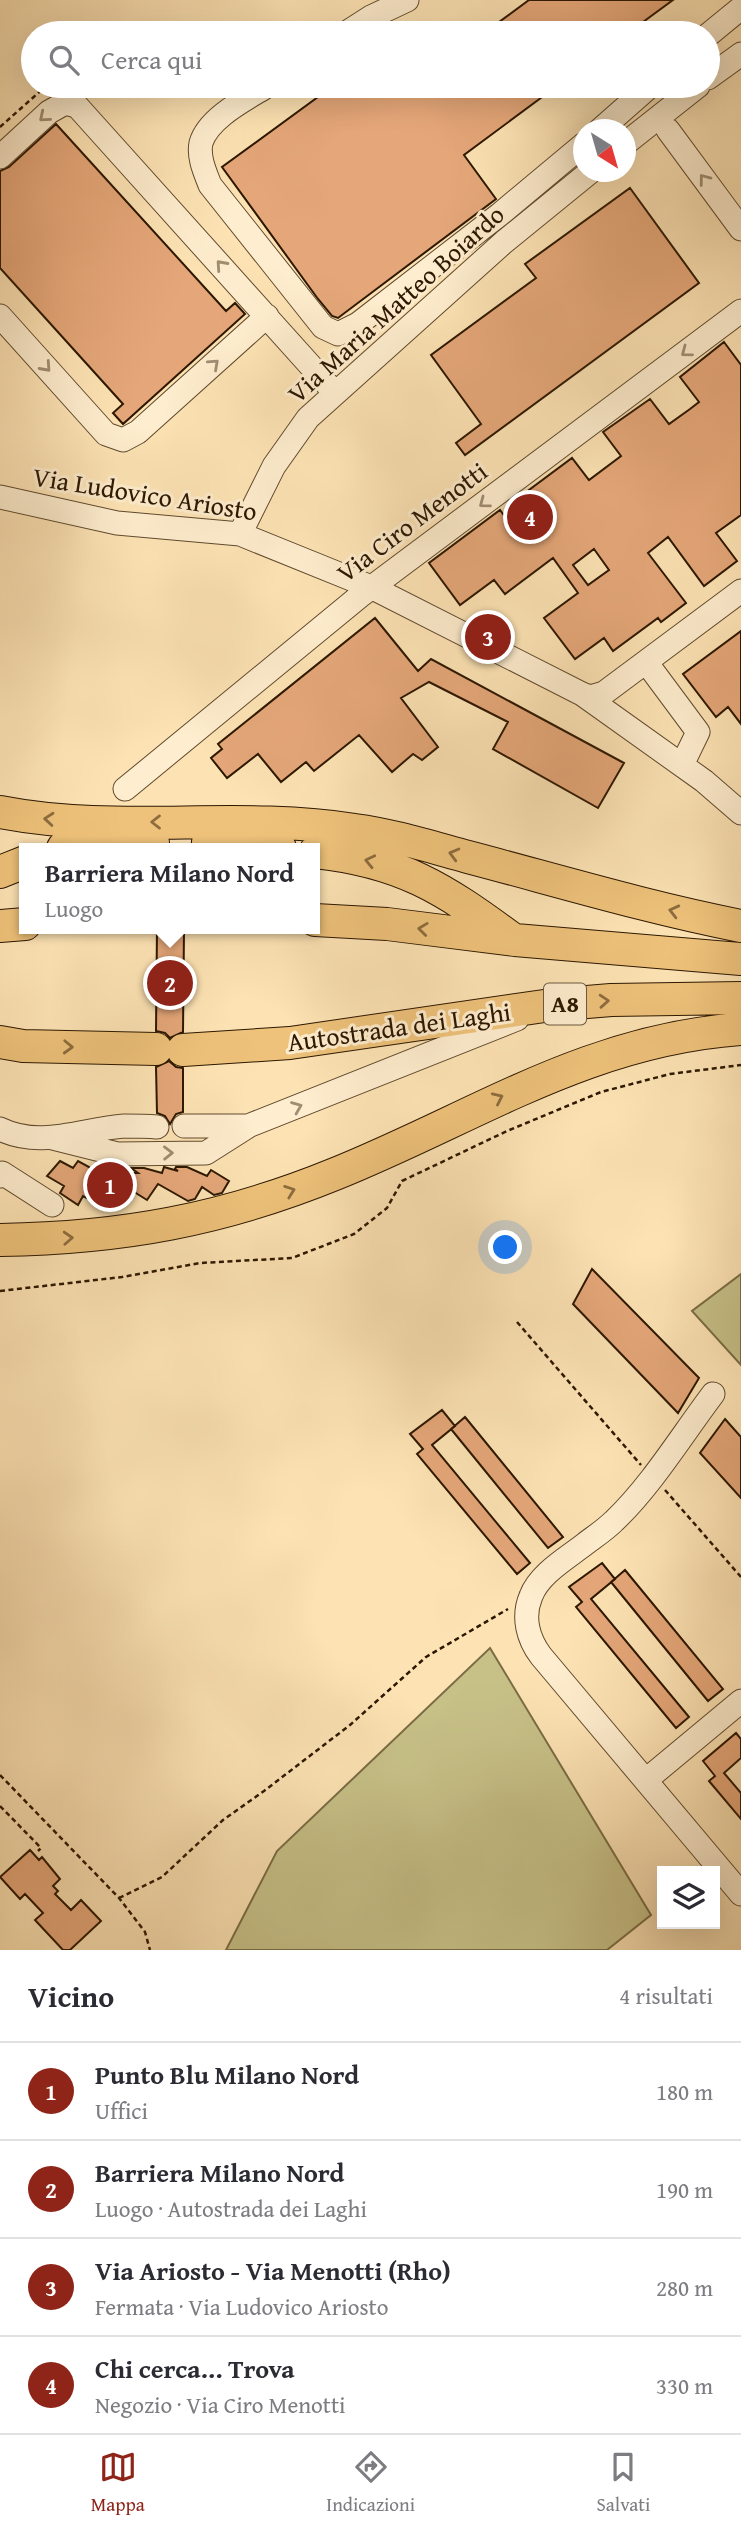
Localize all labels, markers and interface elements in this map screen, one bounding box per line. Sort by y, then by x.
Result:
search box [21,21,720,98]
text: Cerca qui [101,40,202,79]
icon: search [45,41,83,79]
one-way arrow [40,109,53,121]
north arrow [573,119,636,182]
one-way arrow [700,175,713,187]
street label: Via Maria Matteo Boiardo [278,195,513,412]
one-way arrow [217,260,229,273]
one-way arrow [681,344,694,356]
one-way arrow [38,359,50,372]
one-way arrow [206,359,219,372]
street label: Via Ciro Menotti [328,452,495,591]
street label: Via Ludovico Ariosto [30,457,260,530]
pin: 4 [507,491,553,543]
one-way arrow [479,494,492,507]
pin: 3 [465,611,511,663]
one-way arrow [43,812,54,827]
one-way arrow [151,814,161,830]
popup [19,843,320,934]
one-way arrow [448,847,460,862]
text: Barriera Milano Nord [45,853,294,892]
one-way arrow [365,855,377,869]
text: Luogo [45,892,103,925]
one-way arrow [668,905,680,919]
one-way arrow [417,921,429,936]
pin: 2 [147,957,193,1009]
road number: A8 [544,984,586,1024]
street label: Autostrada dei Laghi [285,992,513,1061]
one-way arrow [599,993,610,1008]
one-way arrow [63,1040,74,1055]
one-way arrow [491,1092,503,1106]
one-way arrow [290,1101,302,1115]
one-way arrow [164,1145,174,1161]
pin: 1 [87,1159,133,1211]
one-way arrow [283,1185,295,1199]
one-way arrow [63,1230,74,1245]
your location [488,1230,522,1264]
map controls [657,1866,720,1929]
button: layers [657,1866,720,1929]
text: Vicino [28,1974,114,2018]
text: 4 risultati [619,1979,713,2012]
text: Punto Blu Milano Nord [95,2055,359,2094]
text: 1 [45,2075,57,2108]
text: 180 m [656,2075,713,2108]
text: Uffici [95,2094,148,2127]
text: Barriera Milano Nord [95,2153,344,2192]
text: 2 [45,2173,57,2206]
text: 190 m [656,2173,713,2206]
text: Luogo · Autostrada dei Laghi [95,2192,367,2225]
text: Via Ariosto - Via Menotti (Rho) [95,2251,451,2290]
text: 3 [45,2271,57,2304]
text: 280 m [656,2271,713,2304]
text: Fermata · Via Ludovico Ariosto [95,2290,388,2323]
text: Chi cerca... Trova [95,2349,295,2388]
text: 4 [45,2369,57,2402]
text: 330 m [656,2369,713,2402]
text: Negozio · Via Ciro Menotti [95,2388,346,2421]
tab: Mappa [91,2448,145,2518]
tab: Indicazioni [326,2448,415,2518]
tab: Salvati [597,2448,650,2518]

